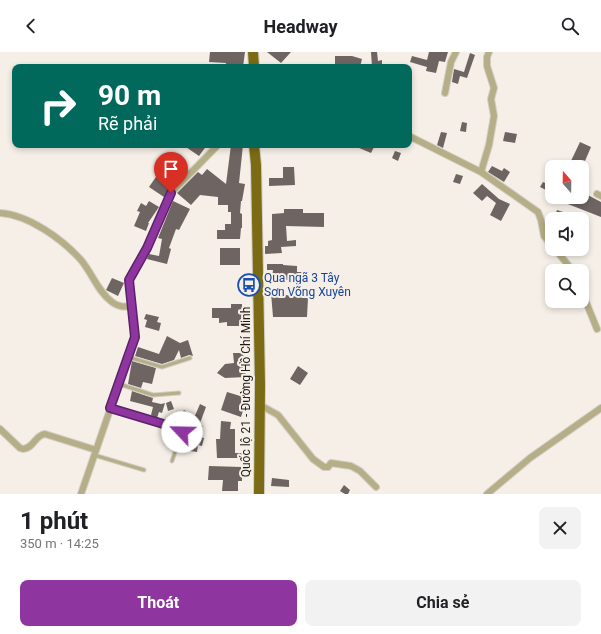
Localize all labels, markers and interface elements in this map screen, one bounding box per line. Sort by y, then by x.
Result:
icon: back [20,15,42,37]
icon: search [559,15,581,37]
text: Headway [264,16,337,37]
text: 90 m [98,79,161,112]
icon: right [32,80,84,132]
text: Rẽ phải [98,113,157,134]
pin [154,152,188,193]
icon: arrive [160,158,182,180]
north arrow [545,160,589,204]
map controls [545,160,589,308]
button: sound [545,212,589,256]
button: search [545,264,589,308]
place label: Qua ngã 3 Tây Sơn Võng Xuyên [264,271,351,299]
bus stop icon: Qua ngã 3 Tây Sơn Võng Xuyên [236,272,262,298]
street label: Quốc lộ 21 - Đường Hồ Chí Minh [239,307,253,477]
position arrow [161,411,203,453]
text: 1 phút [20,507,88,535]
button: close [539,507,581,549]
text: 350 m · 14:25 [20,536,99,551]
button: Thoát [20,580,297,626]
button: Chia sẻ [305,580,581,626]

